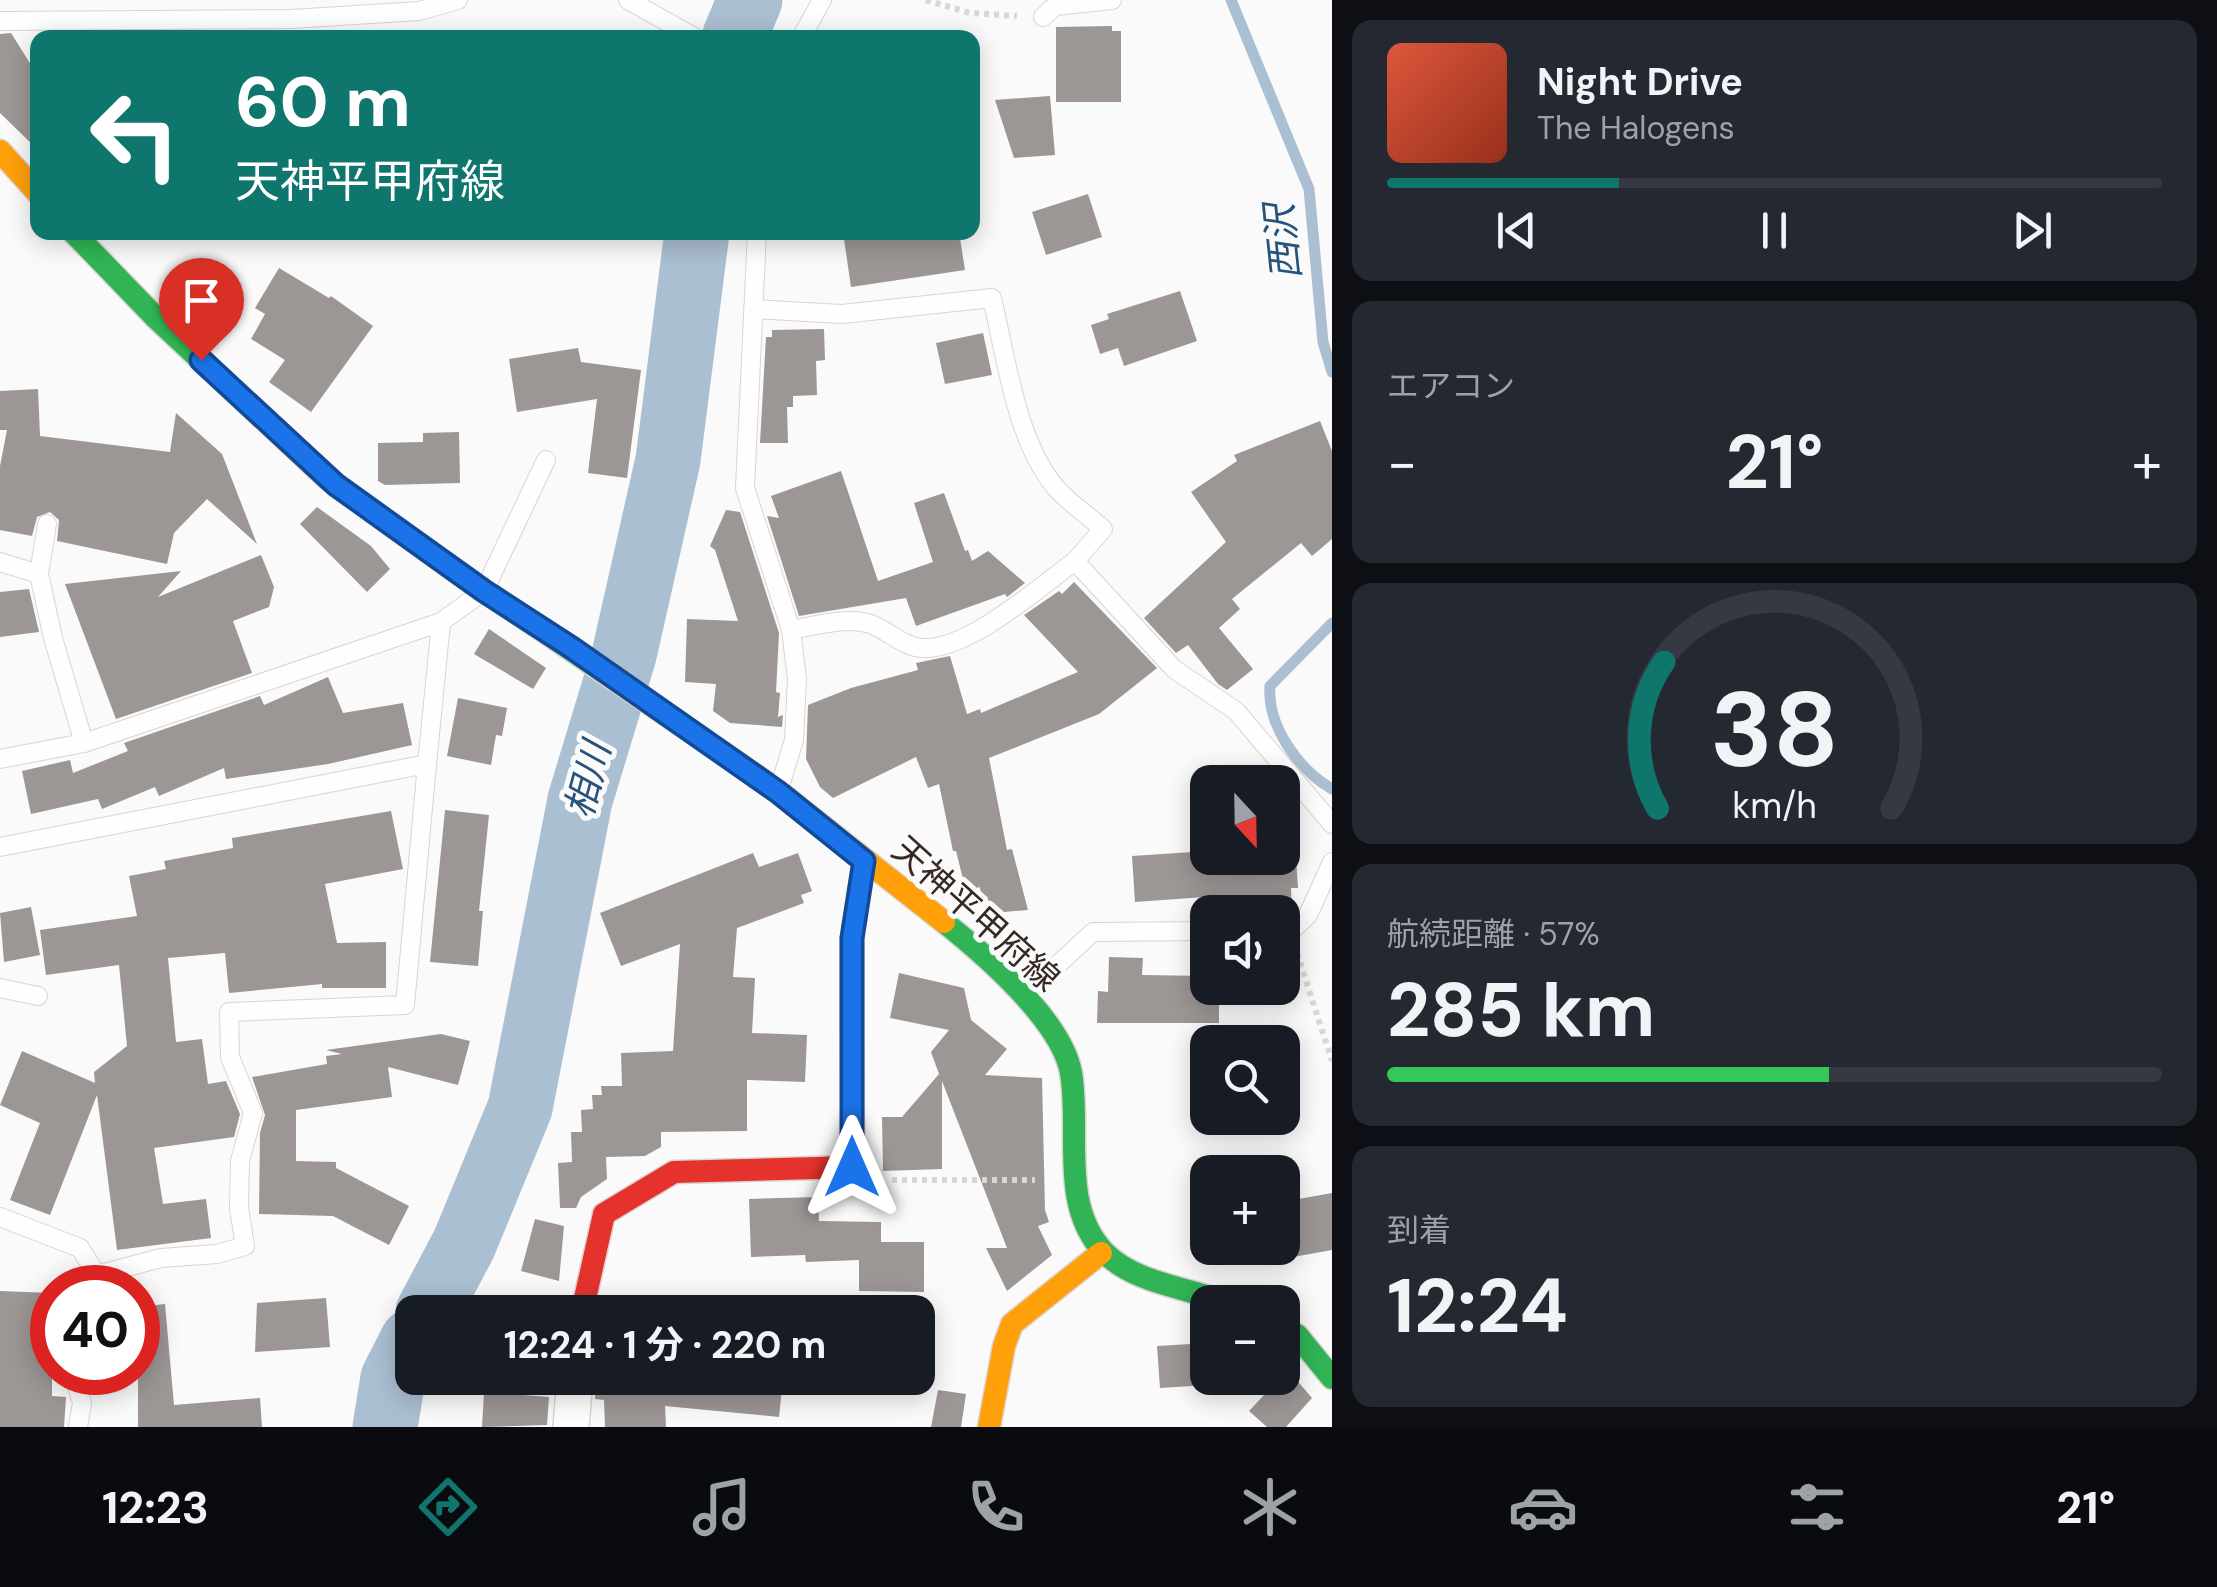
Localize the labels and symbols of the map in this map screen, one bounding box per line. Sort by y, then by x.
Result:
water label: 西沢 [1254,197,1312,282]
pin [159,258,244,361]
water label: 相川 [554,733,623,823]
north arrow [1190,765,1300,875]
street label: 天神平甲府線 [883,827,1069,1001]
position arrow [800,1115,904,1219]
speed limit sign: 40 [30,1265,160,1395]

